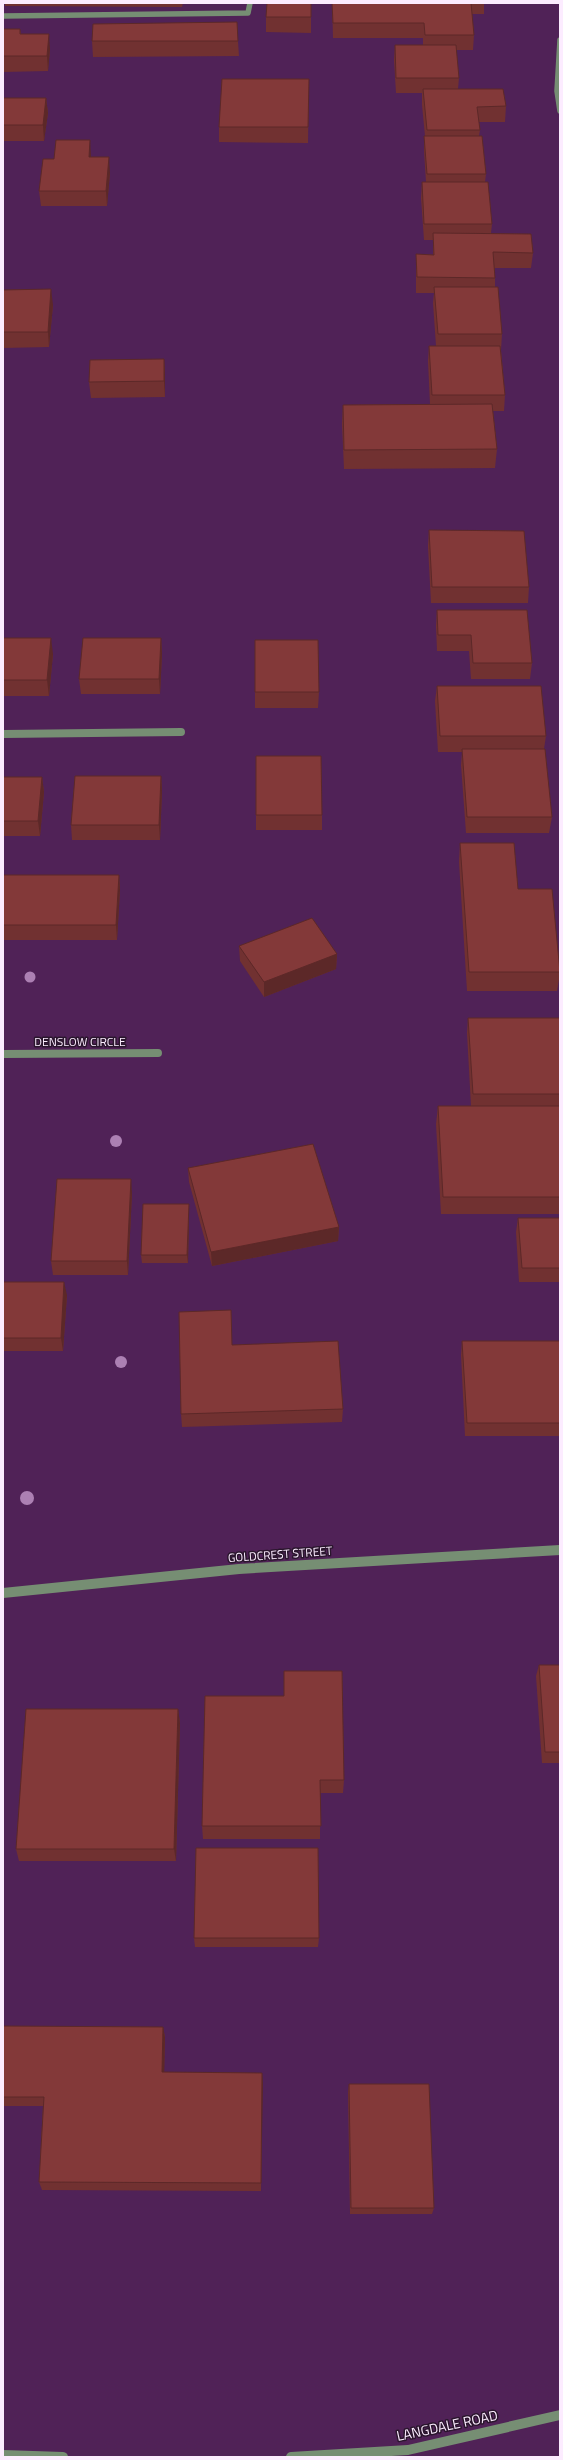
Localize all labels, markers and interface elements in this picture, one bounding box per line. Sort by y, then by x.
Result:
street label: DENSLOW CIRCLE [34,1032,126,1051]
street label: GOLDCREST STREET [227,1541,334,1567]
street label: LANGDALE ROAD [394,2404,500,2446]

